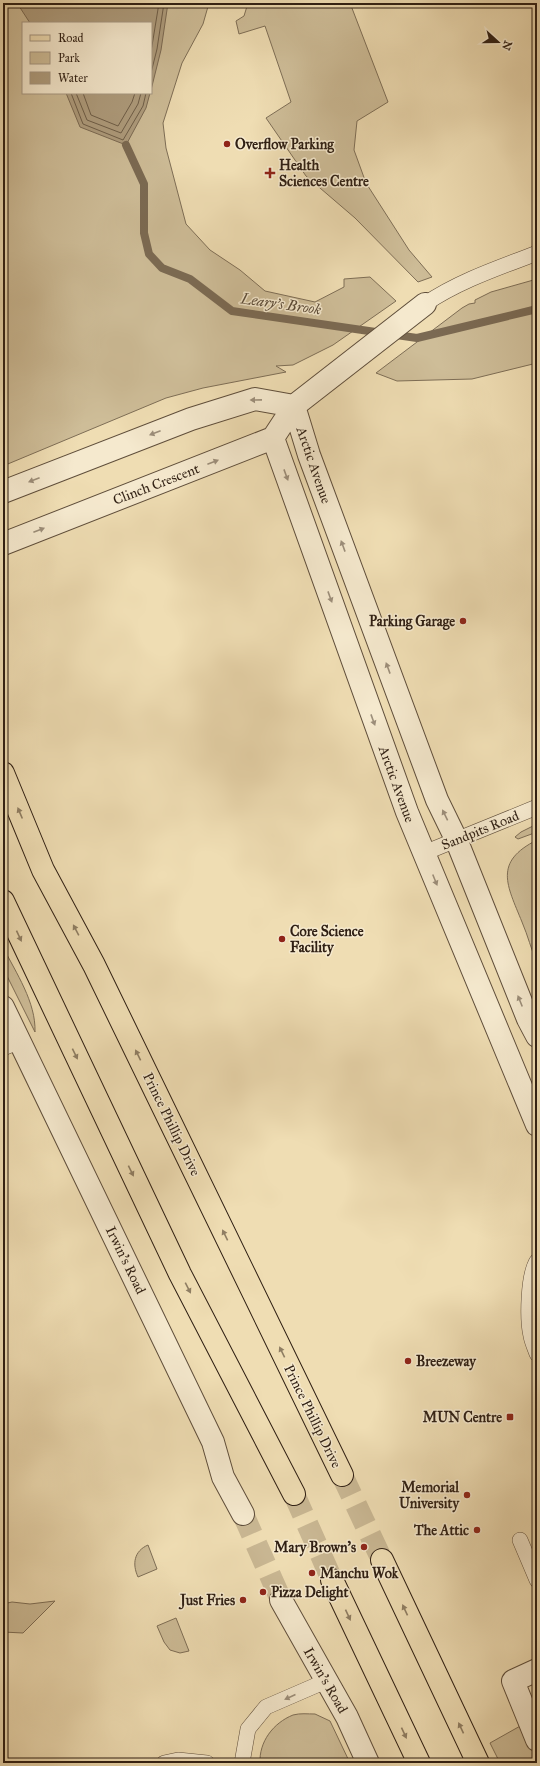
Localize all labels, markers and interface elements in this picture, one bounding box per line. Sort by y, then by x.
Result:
legend [22,22,152,94]
north arrow [478,22,518,62]
text: Road [58,31,84,45]
text: N [499,39,515,53]
text: Park [58,51,80,65]
text: Water [58,71,88,85]
place label: Overflow Parking [235,136,334,154]
marker: Overflow Parking [222,139,232,149]
place label: Health Sciences Centre [279,157,369,190]
marker: Health Sciences Centre [264,167,276,179]
water label: Leary's Brook [239,289,323,319]
one-way arrow [249,397,262,403]
street label: Arctic Avenue [292,424,335,506]
one-way arrow [149,430,161,436]
one-way arrow [207,458,219,464]
street label: Clinch Crescent [111,460,202,509]
one-way arrow [283,469,289,481]
one-way arrow [27,477,39,483]
one-way arrow [34,526,46,532]
one-way arrow [340,540,346,552]
one-way arrow [327,592,333,604]
place label: Parking Garage [369,613,455,631]
marker: Parking Garage [458,616,468,626]
one-way arrow [385,662,391,674]
one-way arrow [371,714,377,726]
street label: Arctic Avenue [374,743,418,825]
one-way arrow [16,807,22,819]
street label: Sandpits Road [439,807,522,854]
one-way arrow [442,810,448,821]
one-way arrow [433,875,439,887]
place label: Core Science Facility [290,923,364,957]
one-way arrow [73,925,79,936]
one-way arrow [16,931,22,942]
marker: Core Science Facility [277,934,287,944]
one-way arrow [517,994,523,1006]
one-way arrow [72,1048,78,1060]
one-way arrow [135,1049,141,1061]
street label: Prince Phillip Drive [139,1070,204,1179]
one-way arrow [128,1165,134,1177]
street label: Irwin's Road [102,1224,149,1297]
one-way arrow [222,1229,228,1240]
one-way arrow [184,1282,191,1294]
one-way arrow [279,1346,285,1357]
place label: Breezeway [416,1353,477,1371]
marker: Breezeway [403,1356,413,1366]
street label: Prince Phillip Drive [280,1362,345,1471]
place label: MUN Centre [423,1409,502,1426]
marker: MUN Centre [505,1412,515,1422]
place label: Memorial University [399,1479,460,1513]
marker: Memorial University [462,1490,472,1500]
place label: The Attic [413,1522,469,1539]
marker: The Attic [472,1525,482,1535]
place label: Mary Brown's [274,1539,356,1557]
marker: Mary Brown's [359,1542,369,1552]
place label: Manchu Wok [320,1565,399,1582]
marker: Manchu Wok [307,1568,317,1578]
place label: Pizza Delight [271,1584,348,1602]
marker: Pizza Delight [258,1587,268,1597]
place label: Just Fries [178,1592,235,1610]
marker: Just Fries [238,1595,248,1605]
one-way arrow [402,1605,408,1616]
one-way arrow [345,1609,352,1621]
street label: Irwin's Road [300,1644,351,1716]
one-way arrow [284,1694,296,1700]
one-way arrow [458,1722,464,1733]
one-way arrow [401,1727,407,1738]

